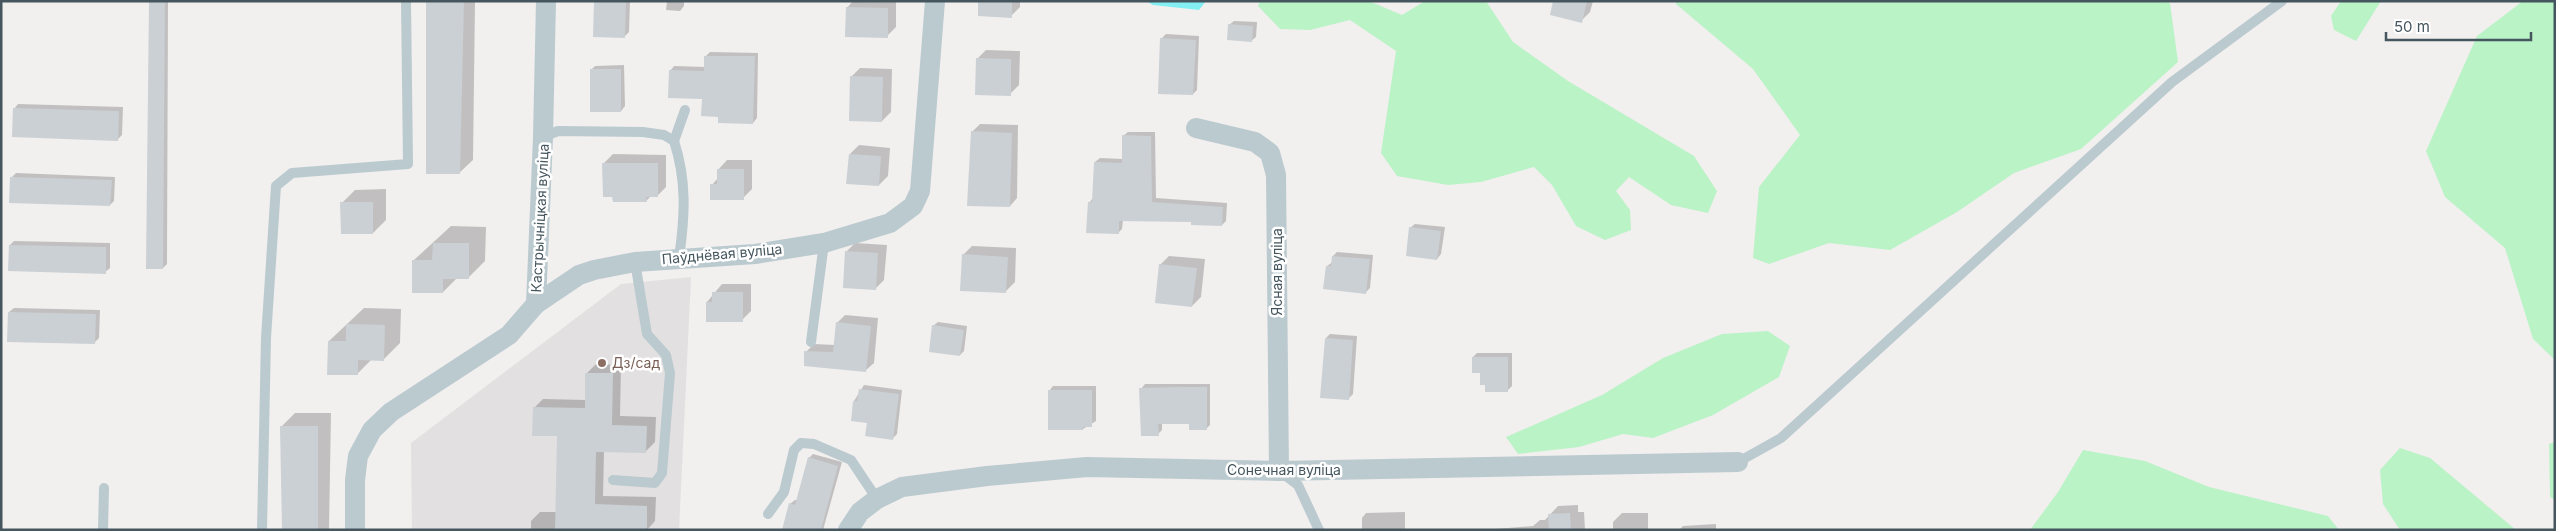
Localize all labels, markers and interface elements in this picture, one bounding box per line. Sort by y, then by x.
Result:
scale bar [2386,10,2531,42]
text: 50 m [2394,17,2430,36]
street label: Кастрычніцкая вуліца [527,143,552,293]
street label: Ясная вуліца [1268,228,1285,316]
street label: Паўднёвая вуліца [661,240,783,267]
place label: Дз/сад [612,354,660,371]
marker: Дз/сад [596,357,608,369]
street label: Сонечная вуліца [1227,461,1341,478]

